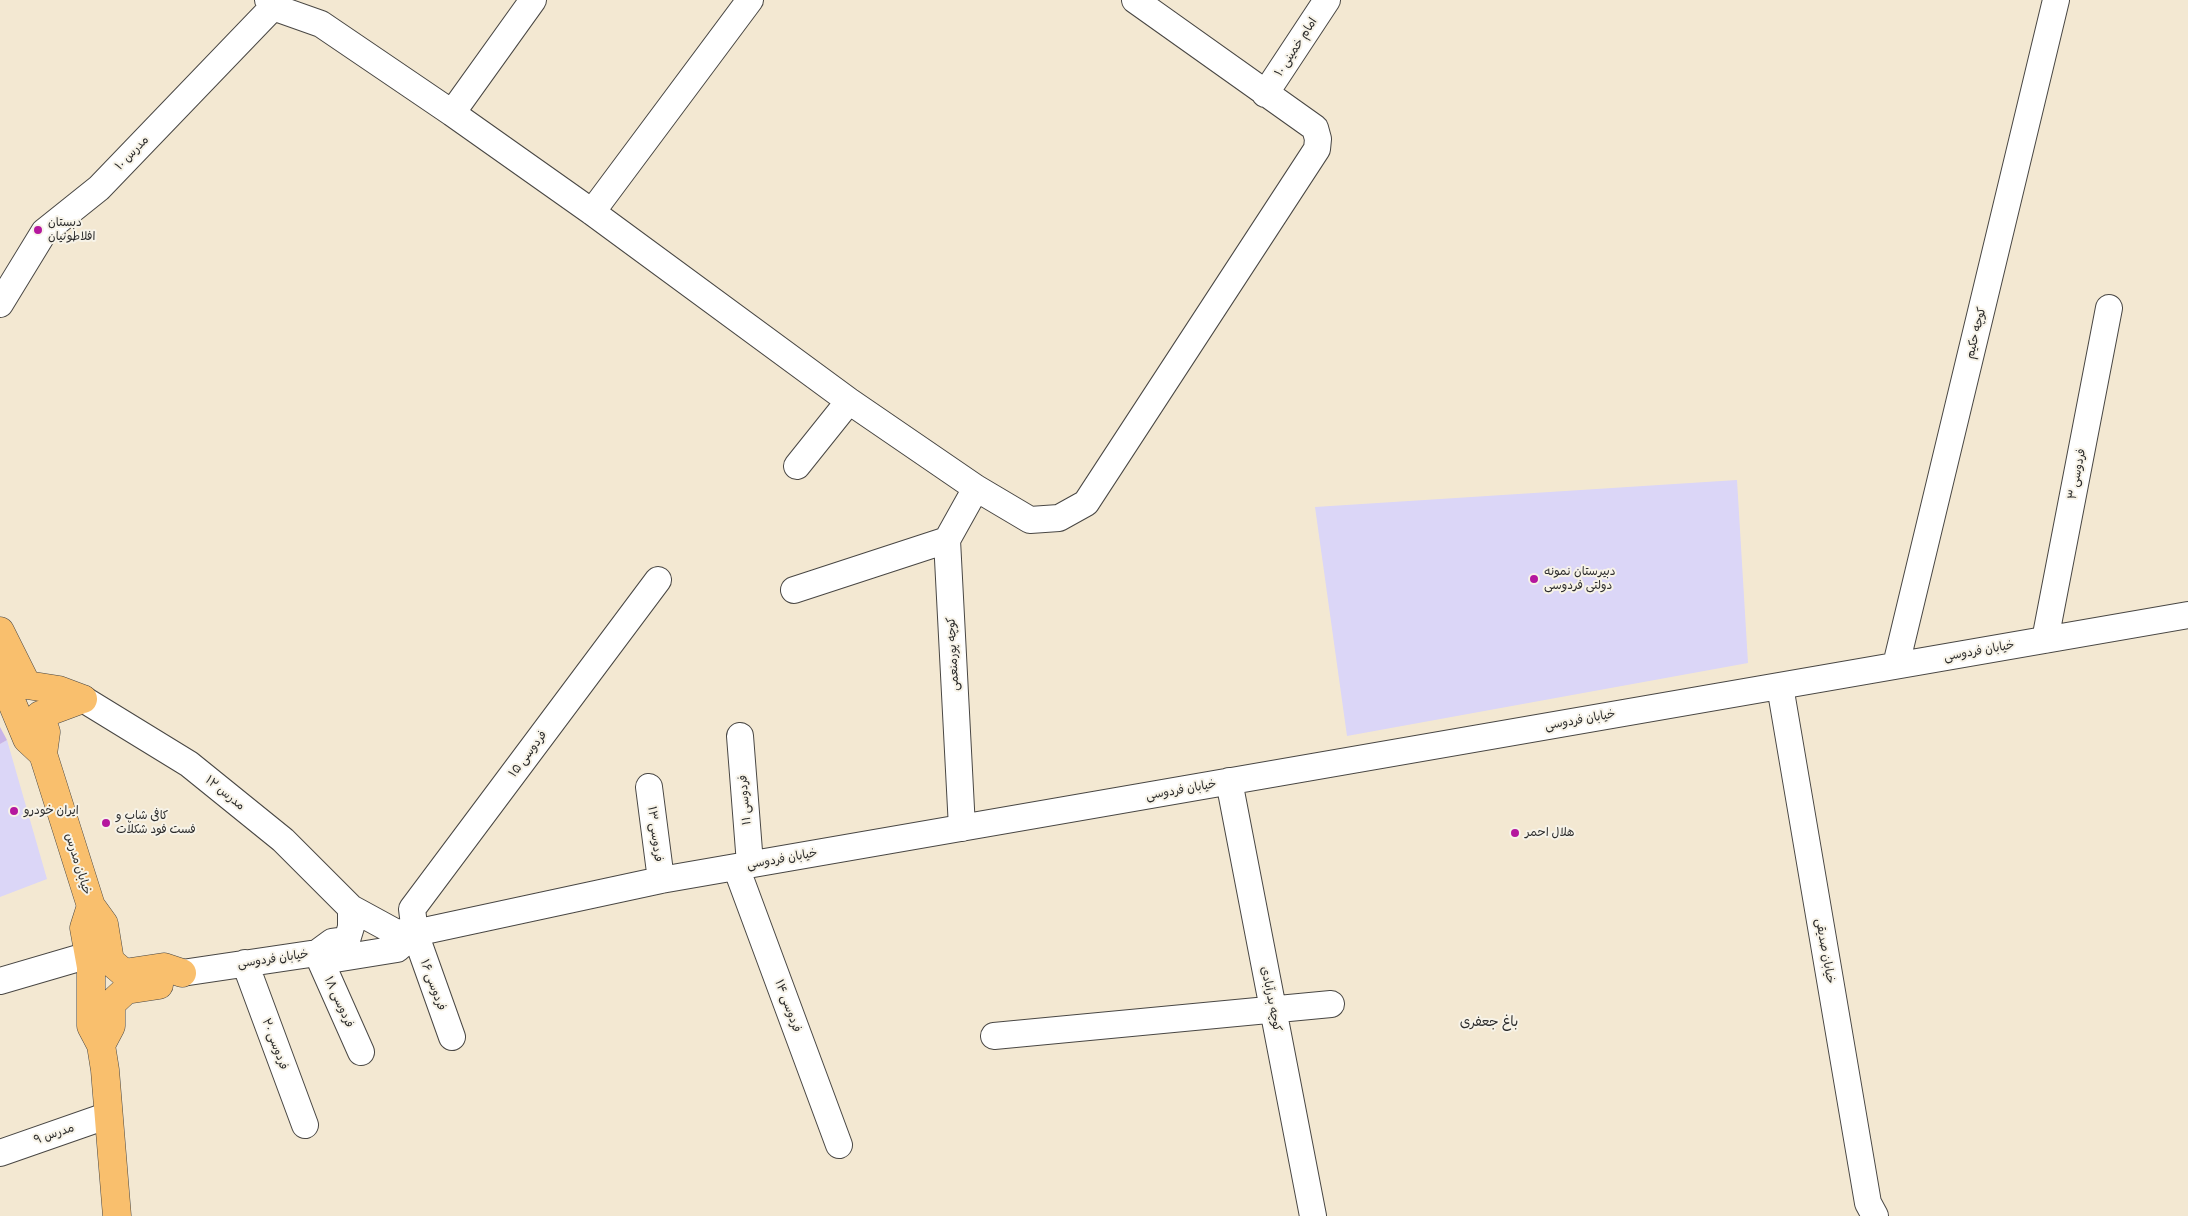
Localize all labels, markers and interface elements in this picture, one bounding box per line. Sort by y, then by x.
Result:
street label: امام خمینی ۱۰ [1272,15,1320,79]
street label: مدرس ۱۰ [112,133,152,173]
place label: دبستان افلاطونیان [48,216,95,244]
marker: دبستان افلاطونیان [32,224,44,236]
street label: کوچه حکیم [1963,306,1989,360]
street label: فردوسی ۳ [2065,447,2089,501]
place label: دبیرستان نمونه دولتی فردوسی [1544,565,1616,593]
marker: دبیرستان نمونه دولتی فردوسی [1528,573,1540,585]
street label: کوچه پورمنعمی [944,617,962,691]
street label: خیابان فردوسی [1943,638,2015,664]
street label: خیابان فردوسی [1544,707,1616,733]
street label: فردوسی ۱۵ [506,728,550,780]
street label: مدرس ۱۲ [202,773,248,813]
street label: فردوسی ۱۱ [736,774,754,826]
street label: خیابان فردوسی [1145,777,1217,803]
place label: ایران خودرو [24,804,79,818]
marker: ایران خودرو [8,805,20,817]
street label: فردوسی ۱۳ [644,805,666,863]
place label: کافی شاپ و فست فود شکلات [116,809,196,837]
marker: کافی شاپ و فست فود شکلات [100,817,112,829]
place label: هلال احمر [1525,826,1575,840]
marker: هلال احمر [1509,827,1521,839]
street label: خیابان مدرس [62,831,94,897]
street label: خیابان فردوسی [746,846,818,872]
street label: خیابان صدیقی [1812,917,1838,985]
street label: خیابان فردوسی [237,947,309,971]
street label: فردوسی ۱۶ [417,957,449,1013]
street label: کوچه بدرآبادی [1258,965,1284,1033]
street label: فردوسی ۱۸ [321,974,357,1030]
street label: فردوسی ۱۴ [772,978,804,1034]
district label: باغ جعفری [1460,1014,1518,1030]
street label: فردوسی ۲۰ [259,1016,291,1072]
street label: مدرس ۹ [32,1120,76,1148]

